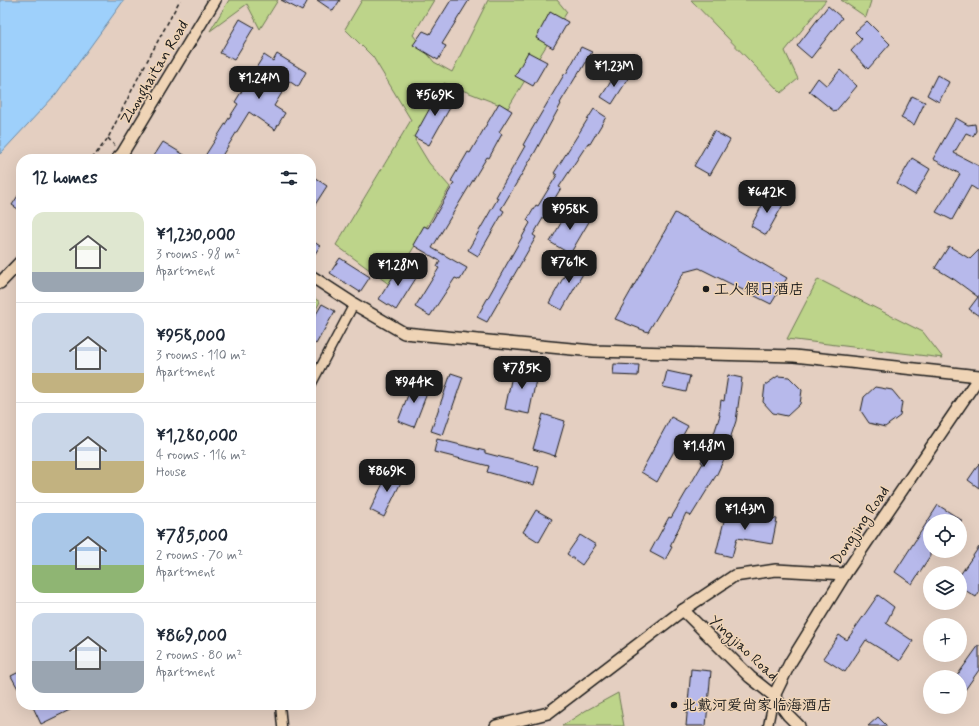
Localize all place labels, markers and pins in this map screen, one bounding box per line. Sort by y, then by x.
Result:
pin: ¥1.23M [581,54,647,88]
pin: ¥1.24M [226,66,292,100]
pin: ¥569K [407,83,463,117]
pin: ¥642K [739,180,795,214]
pin: ¥958K [542,197,598,231]
pin: ¥761K [541,250,597,284]
pin: ¥1.28M [365,253,431,287]
place label: 工人假日酒店 [714,280,804,300]
marker: 工人假日酒店 [701,284,711,294]
pin: ¥785K [494,356,550,390]
pin: ¥944K [386,370,442,404]
pin: ¥1.48M [671,434,737,468]
pin: ¥869K [359,459,415,493]
pin: ¥1.43M [712,497,778,531]
place label: 北戴河爱尚家临海酒店 [682,696,832,716]
marker: 北戴河爱尚家临海酒店 [669,700,679,710]

